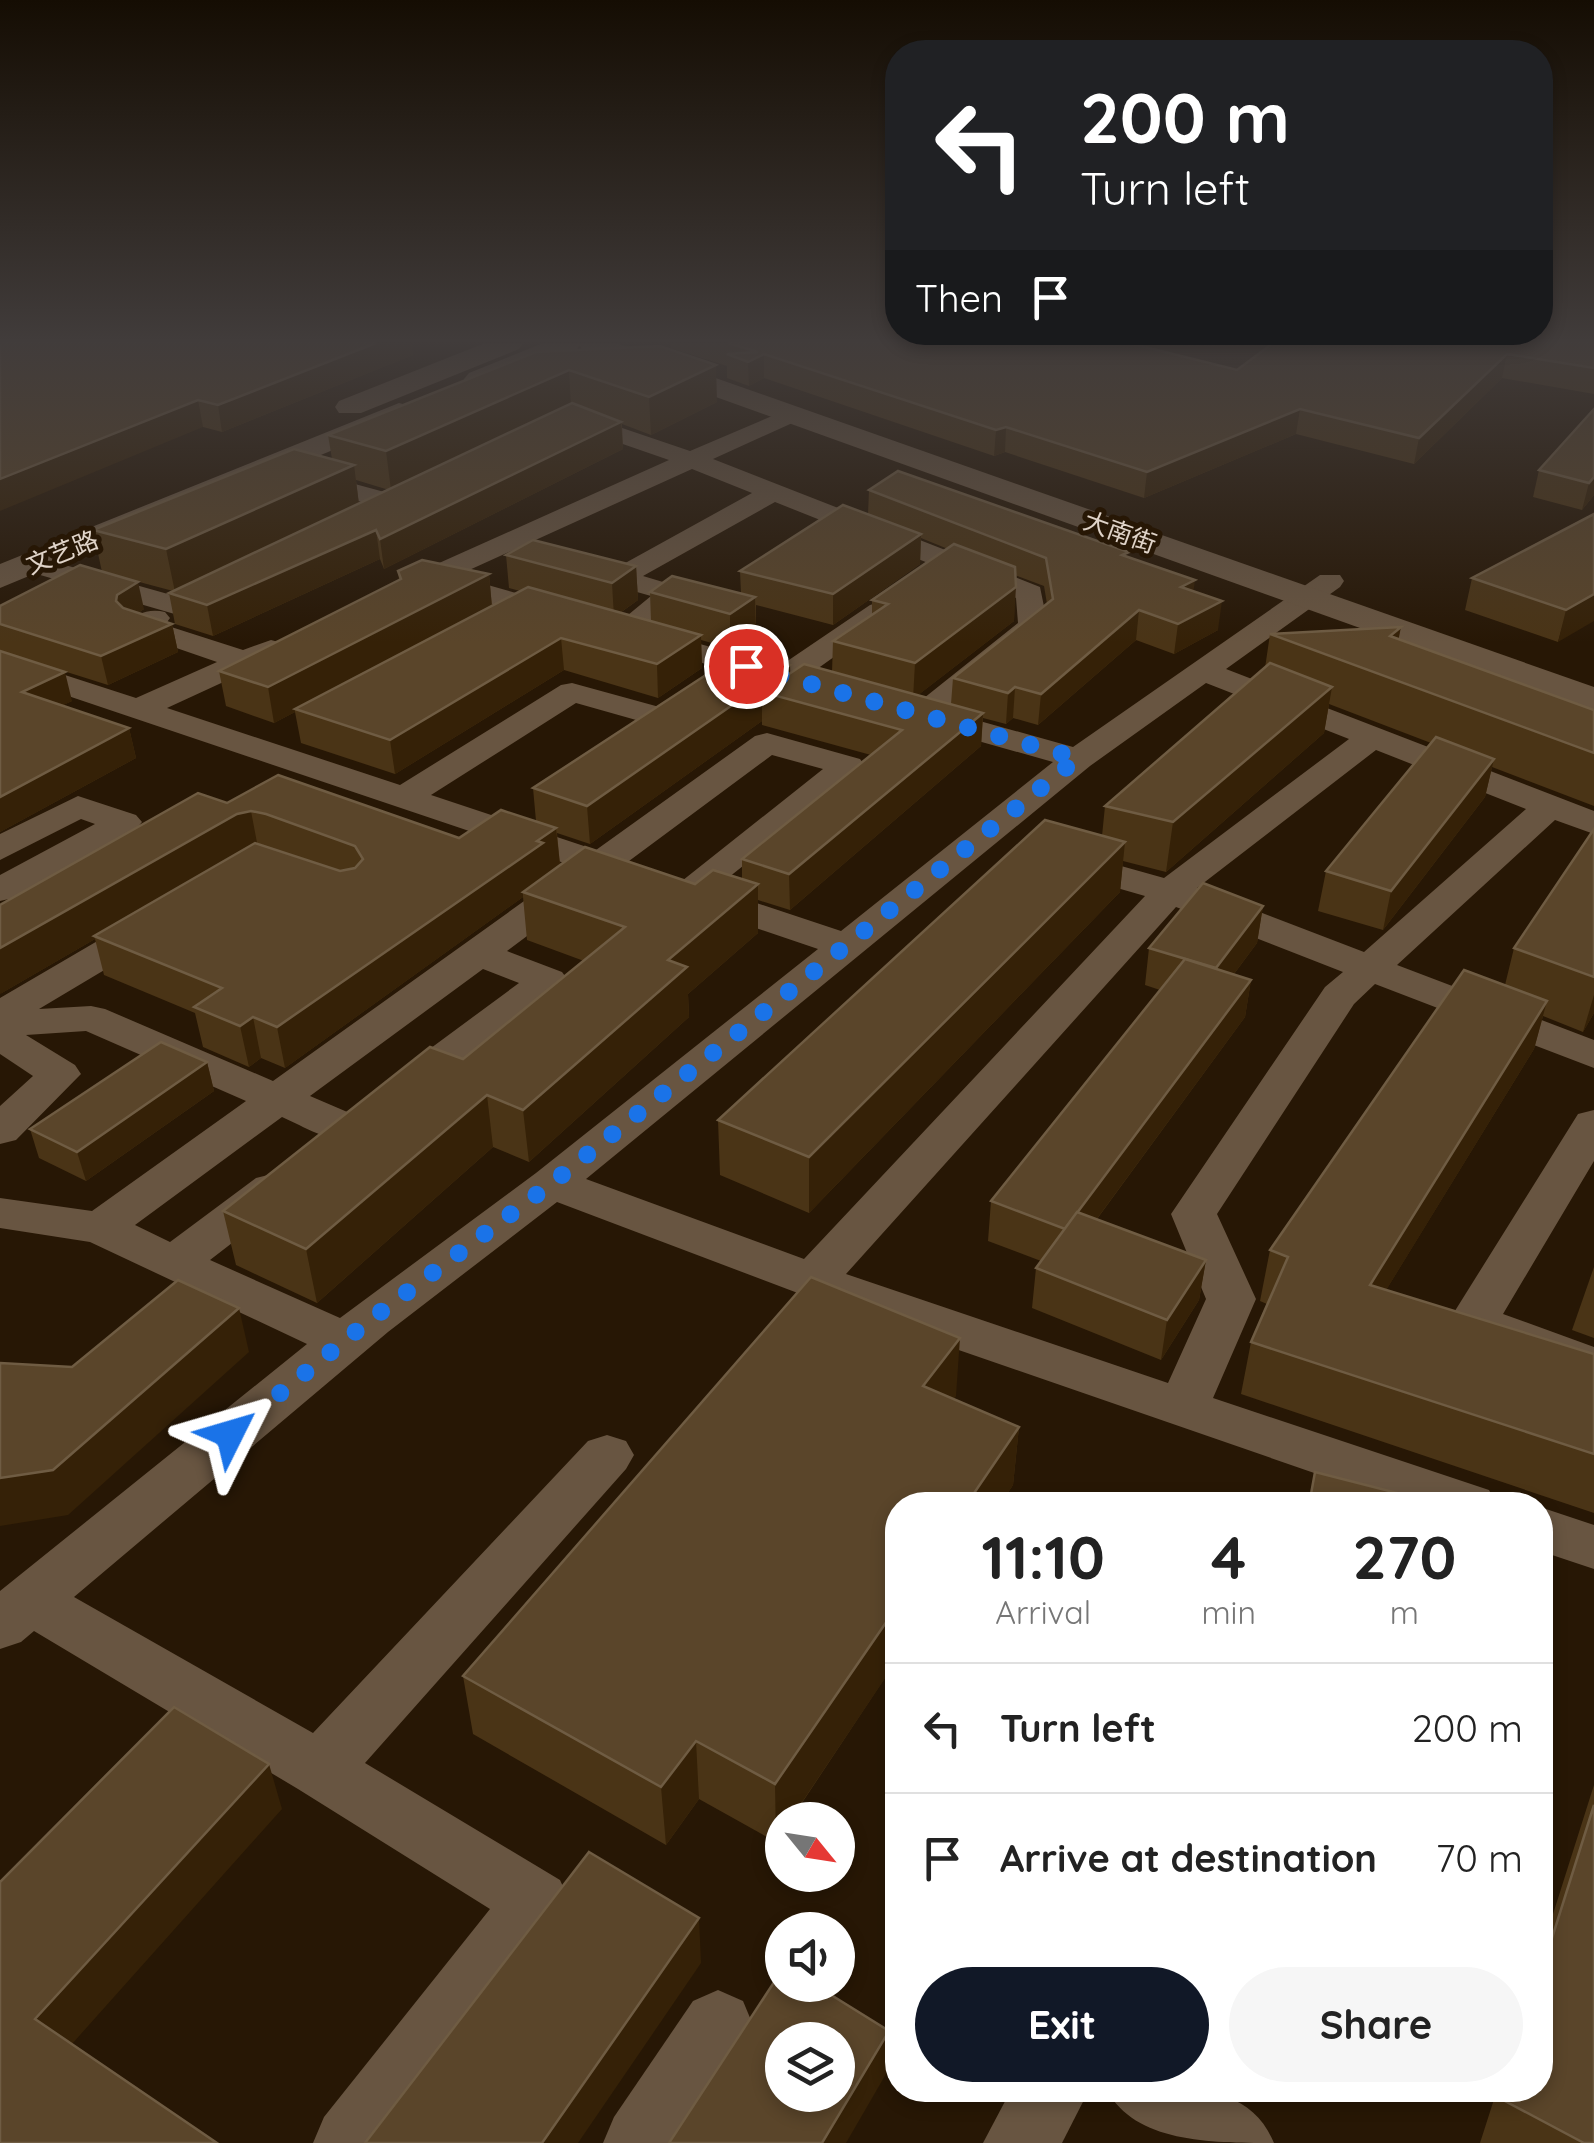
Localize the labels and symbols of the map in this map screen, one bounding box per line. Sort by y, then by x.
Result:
street label: 大南街 [1080,504,1161,559]
street label: 文艺路 [21,523,102,580]
pin [704,624,789,709]
position arrow [178,1382,282,1486]
north arrow [765,1802,855,1892]

